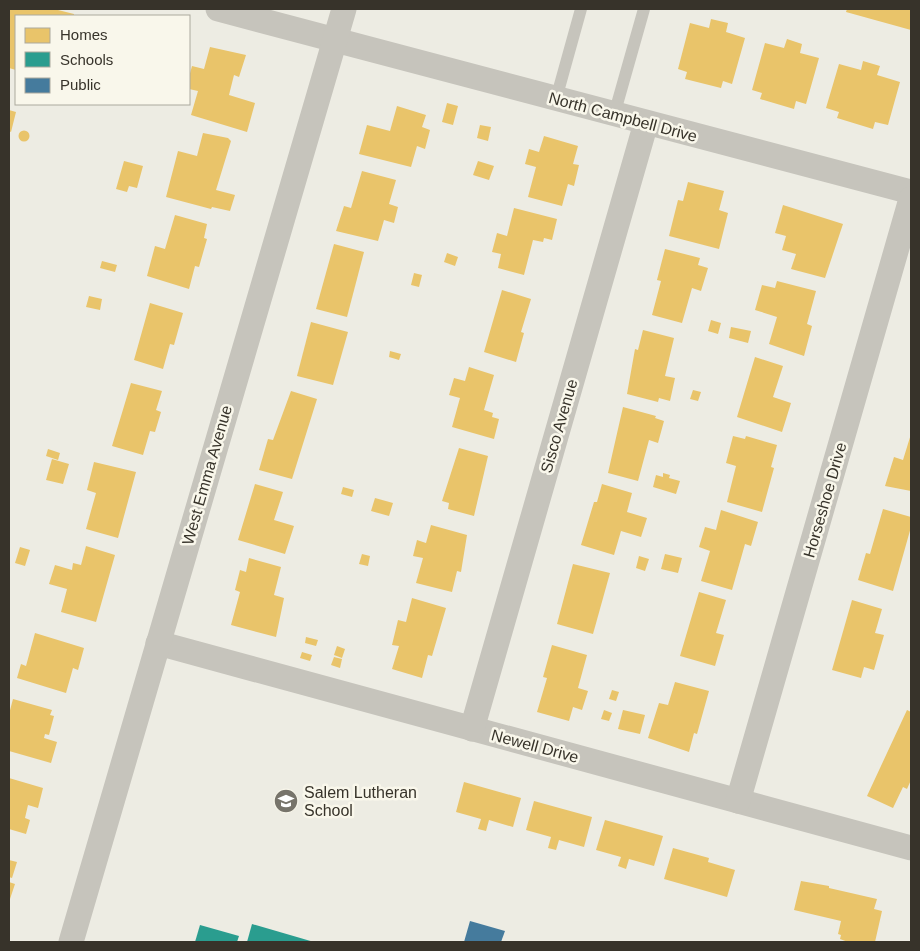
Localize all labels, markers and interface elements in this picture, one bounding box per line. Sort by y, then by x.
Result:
legend [15,15,190,105]
text: Homes [60,26,108,43]
text: Schools [60,51,113,68]
text: Public [60,76,101,93]
street label: North Campbell Drive [547,89,699,145]
street label: Sisco Avenue [538,377,581,475]
street label: West Emma Avenue [179,403,235,547]
street label: Horseshoe Drive [800,440,850,560]
street label: Newell Drive [489,726,581,766]
place label: Salem Lutheran School [304,784,417,819]
school or university icon: Salem Lutheran School [273,788,299,814]

